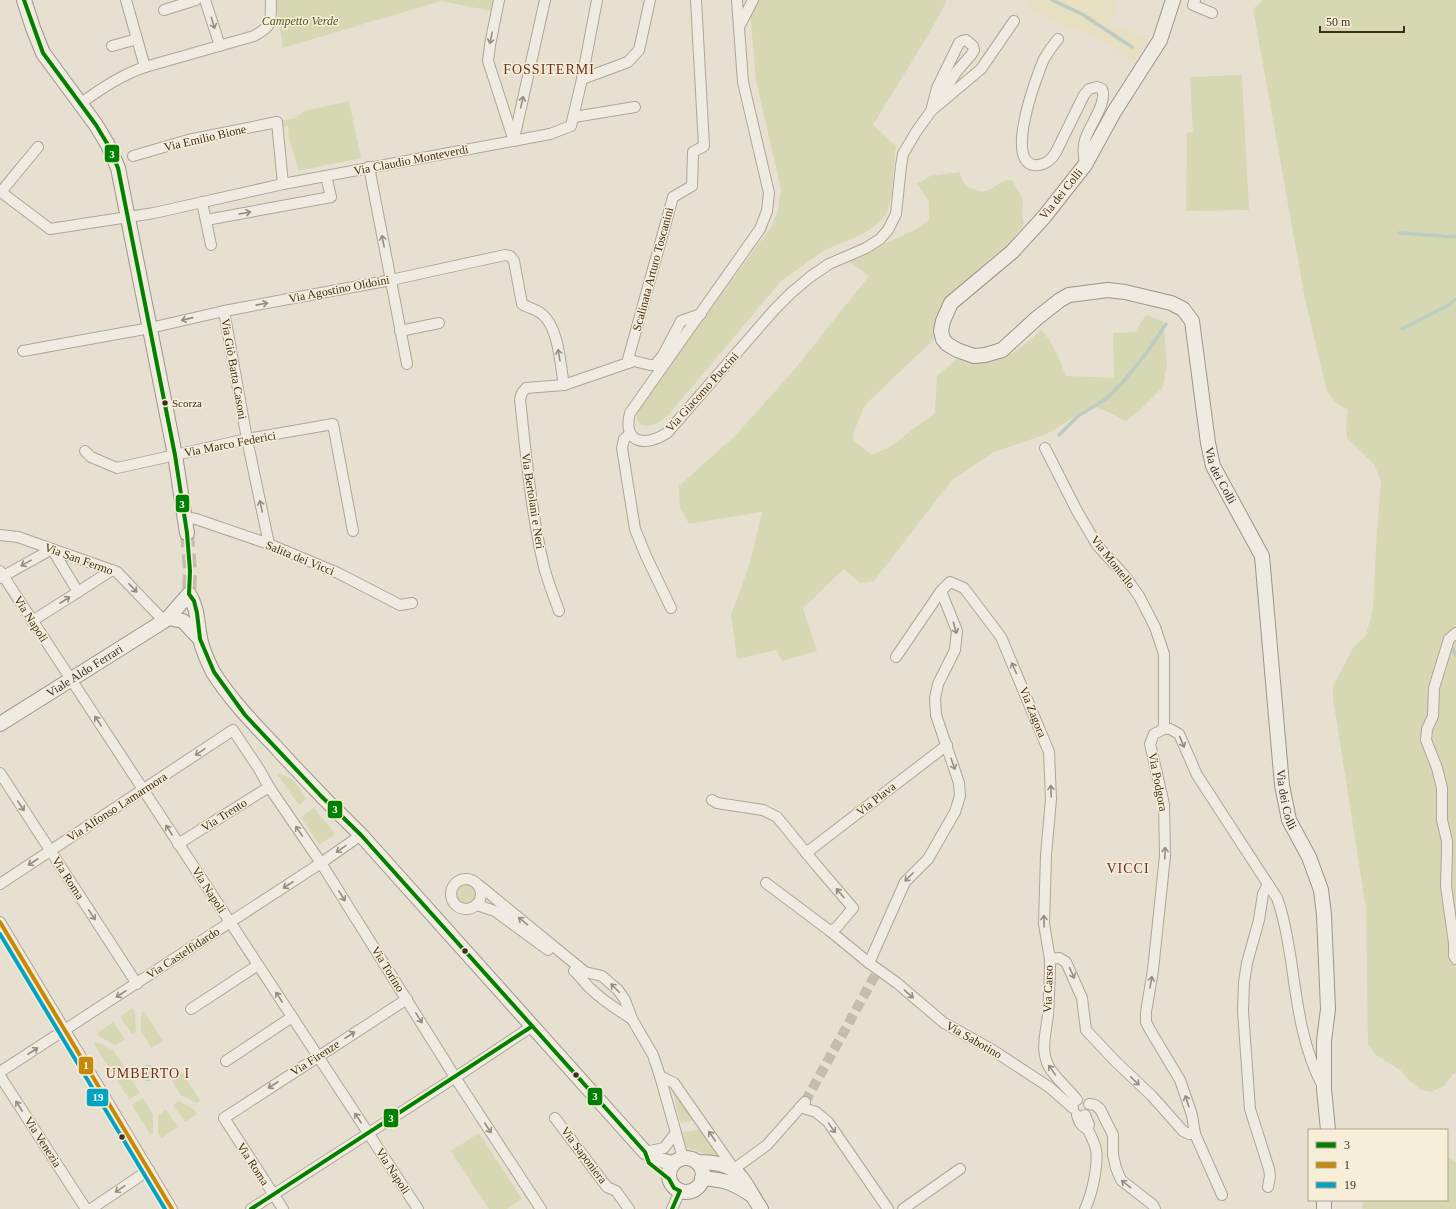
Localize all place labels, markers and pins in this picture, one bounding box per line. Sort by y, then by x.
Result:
place label: Scorza [172,397,202,409]
marker: Scorza [160,398,170,408]
unlabelled marker [460,946,470,956]
unlabelled marker [571,1070,581,1080]
unlabelled marker [117,1132,127,1142]

